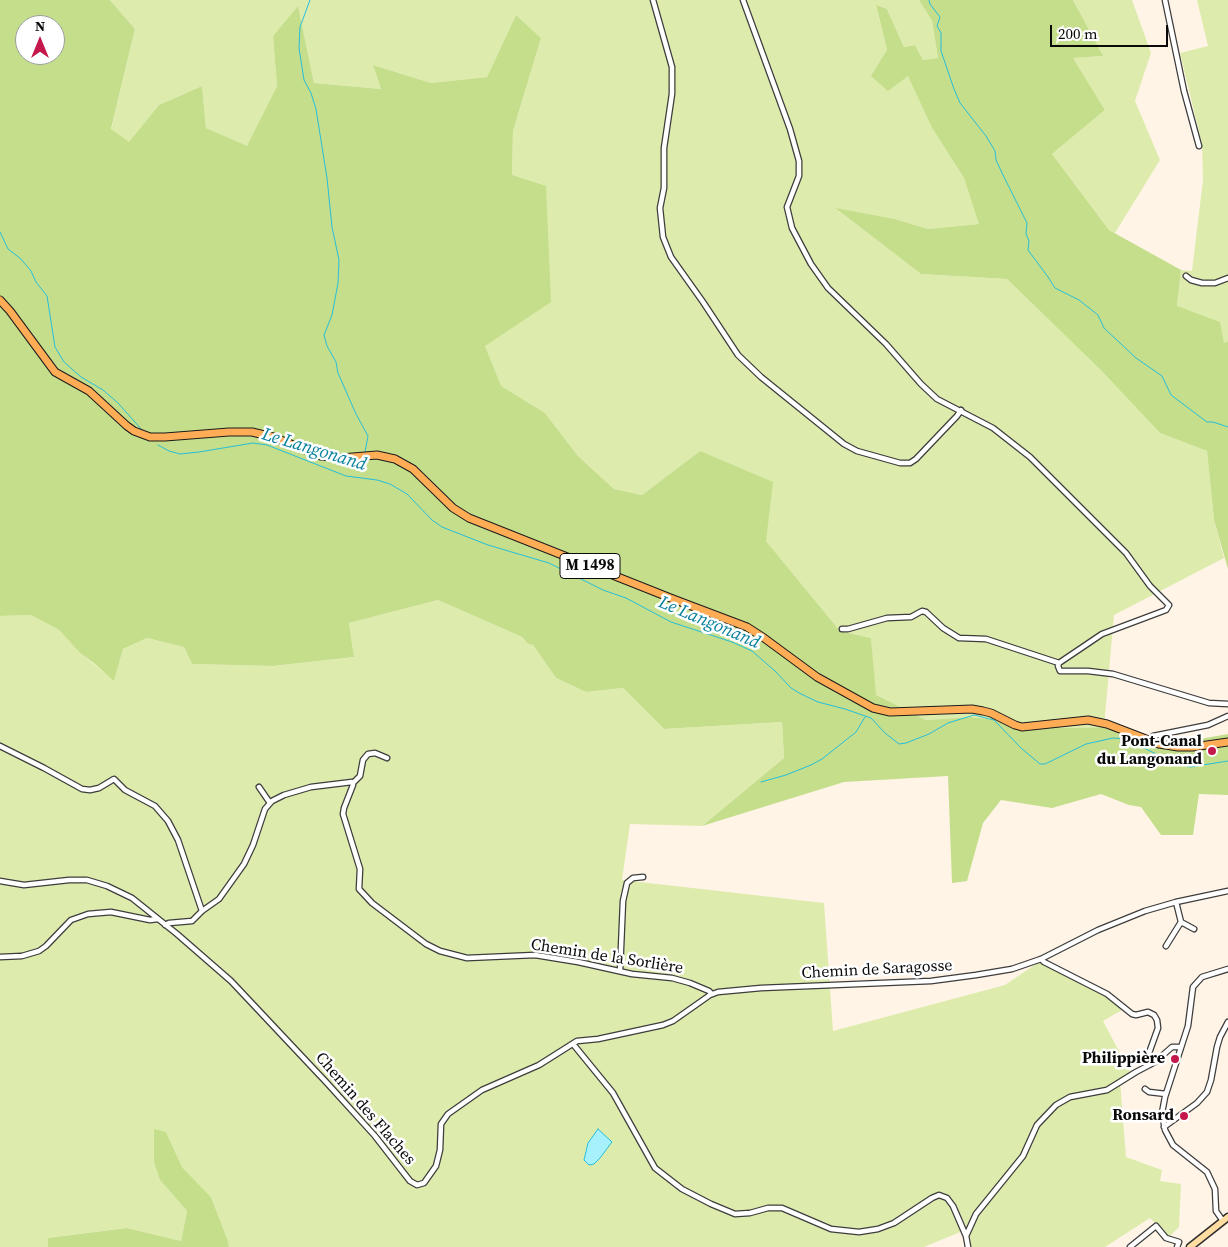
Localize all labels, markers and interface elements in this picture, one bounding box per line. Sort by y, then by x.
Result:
north arrow [15,15,65,65]
scale bar [1053,15,1170,47]
text: N [35,16,45,36]
text: 200 m [1058,23,1098,44]
water label: Le Langonand [259,424,369,476]
road number: M 1498 [560,554,620,578]
water label: Le Langonand [655,592,763,654]
place label: Pont-Canal du Langonand [1097,732,1202,770]
marker: Pont-Canal du Langonand [1206,745,1218,757]
street label: Chemin de la Sorlière [529,935,685,979]
street label: Chemin de Saragosse [801,956,953,984]
street label: Chemin des Flaches [311,1049,419,1169]
place label: Philippière [1082,1049,1165,1069]
marker: Philippière [1169,1053,1181,1065]
place label: Ronsard [1112,1106,1174,1126]
marker: Ronsard [1178,1110,1190,1122]

